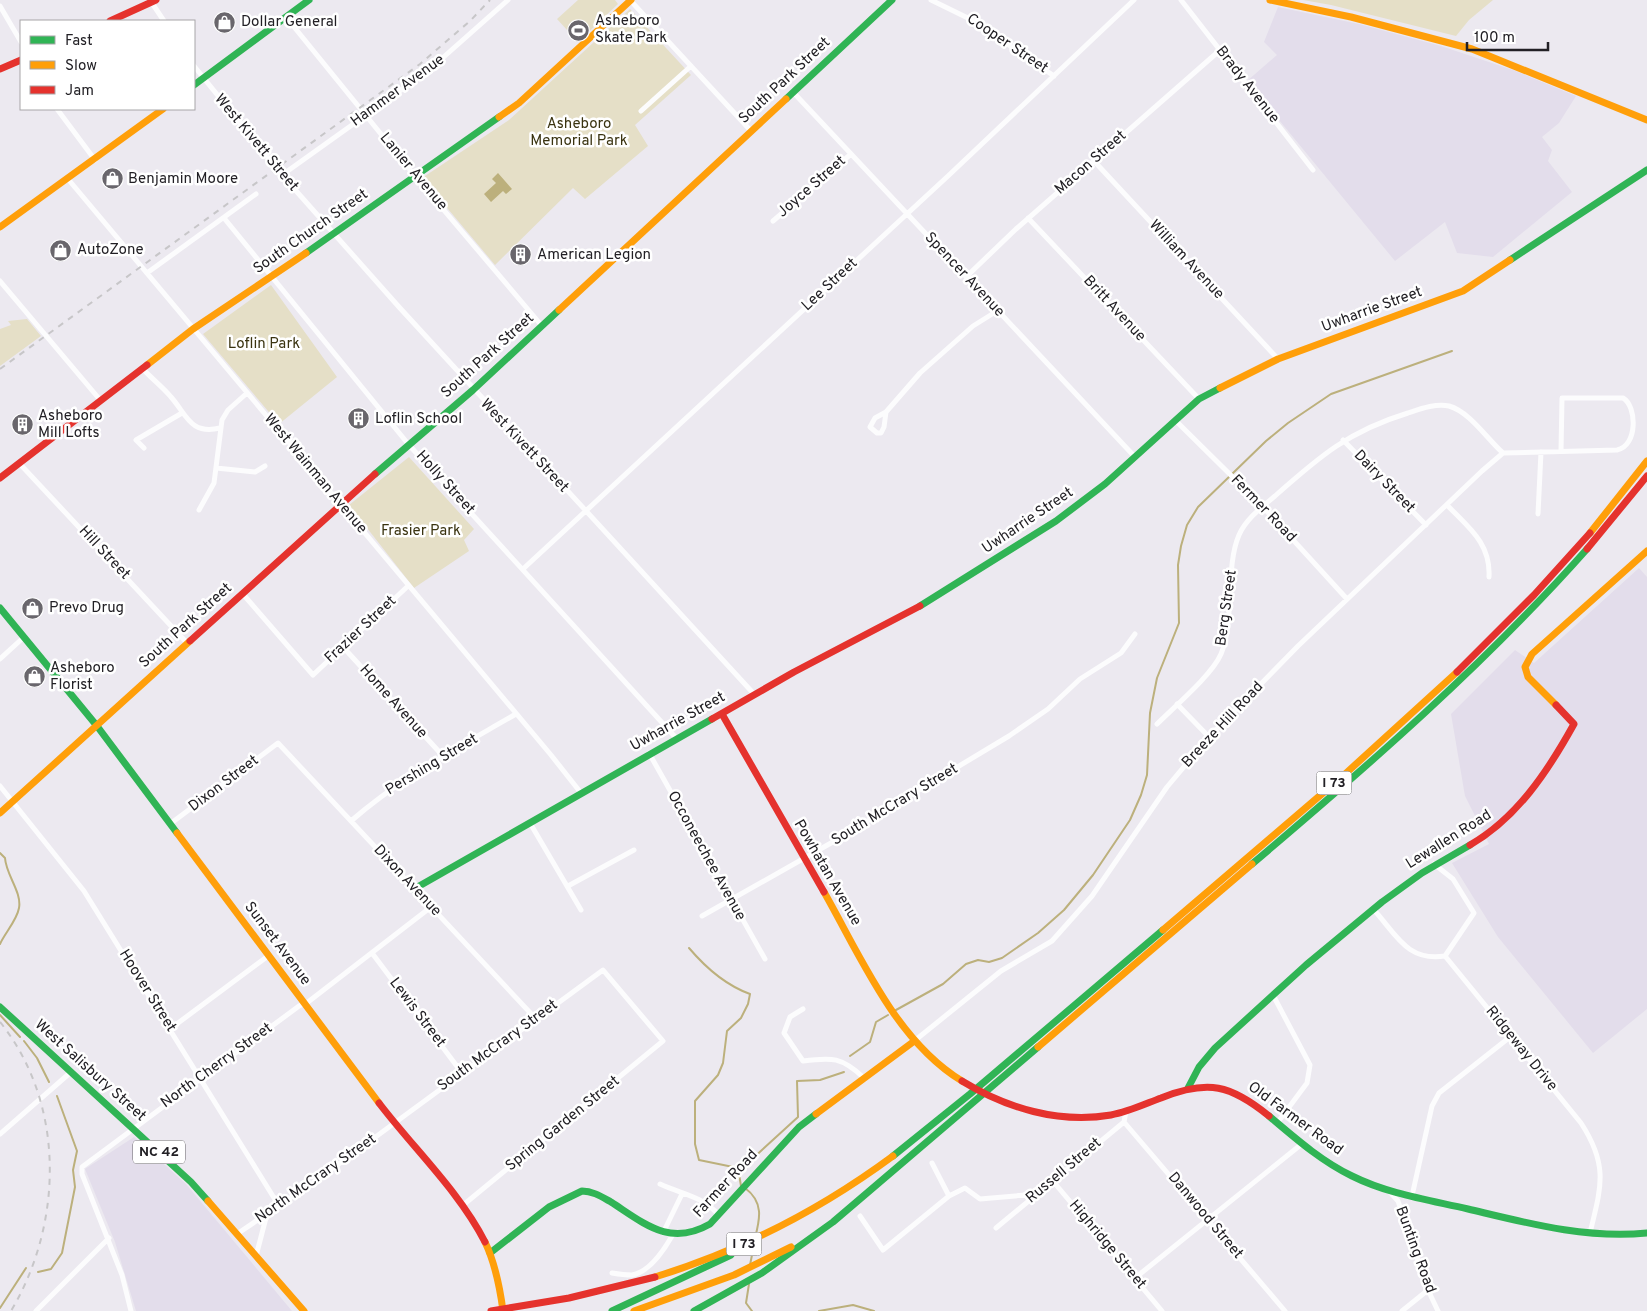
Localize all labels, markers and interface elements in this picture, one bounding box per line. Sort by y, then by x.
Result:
shop icon: Dollar General [213,10,237,34]
street label: Cooper Street [963,10,1051,78]
place label: Asheboro Skate Park [595,12,667,48]
place label: Dollar General [241,13,338,32]
sports icon: Asheboro Skate Park [567,18,591,42]
legend [20,20,195,110]
scale bar [1467,20,1548,52]
text: 100 m [1474,29,1515,48]
text: Fast [65,32,93,51]
street label: South Park Street [735,34,835,128]
street label: Brady Avenue [1211,43,1283,127]
street label: Hammer Avenue [347,51,449,131]
text: Slow [65,57,97,76]
text: Jam [65,82,94,101]
street label: West Kivett Street [210,90,302,196]
park label: Asheboro Memorial Park [530,115,628,151]
street label: Macon Street [1051,127,1131,199]
street label: Lanier Avenue [375,129,451,215]
street label: Joyce Street [774,152,850,222]
shop icon: Benjamin Moore [100,167,124,191]
place label: Benjamin Moore [128,170,238,189]
street label: South Church Street [250,185,372,279]
street label: William Avenue [1144,216,1228,304]
street label: Spencer Avenue [920,229,1008,321]
shop icon: AutoZone [49,238,73,262]
place label: AutoZone [77,241,144,260]
building icon: American Legion [509,243,533,267]
place label: American Legion [537,246,651,265]
street label: Lee Street [798,254,862,316]
street label: Britt Avenue [1079,272,1149,346]
street label: Uwharrie Street [1319,283,1425,337]
street label: South Park Street [438,309,538,403]
park label: Loflin Park [228,335,300,354]
street label: West Kivett Street [476,395,572,497]
place label: Asheboro Mill Lofts [38,407,103,443]
building icon: Loflin School [347,407,371,431]
street label: West Wainman Avenue [259,410,371,538]
place label: Loflin School [375,410,462,429]
building icon: Asheboro Mill Lofts [10,413,34,437]
street label: Dairy Street [1349,446,1419,518]
street label: Holly Street [411,447,479,519]
street label: Fermer Road [1226,471,1300,547]
street label: Uwharrie Street [979,484,1077,558]
street label: Hill Street [74,522,134,584]
park label: Frasier Park [381,522,461,541]
street label: Berg Street [1212,569,1242,647]
street label: South Park Street [136,579,236,673]
street label: Frazier Street [321,592,401,668]
shop icon: Prevo Drug [21,596,45,620]
place label: Prevo Drug [49,599,124,618]
place label: Asheboro Florist [50,659,115,695]
street label: Home Avenue [355,661,431,743]
shop icon: Asheboro Florist [22,665,46,689]
street label: Breeze Hill Road [1178,678,1268,772]
street label: Uwharrie Street [627,688,729,756]
street label: Pershing Street [382,730,482,800]
street label: Dixon Street [185,751,263,817]
street label: South McCrary Street [828,760,962,850]
road number: I 73 [1316,771,1352,794]
street label: Occoneechee Avenue [662,788,750,924]
street label: Lewallen Road [1403,806,1495,874]
street label: Powhatan Avenue [789,816,865,930]
street label: Dixon Avenue [369,841,445,921]
street label: Sunset Avenue [239,899,315,989]
street label: Hoover Street [114,946,180,1036]
street label: Lewis Street [385,974,449,1052]
street label: South McCrary Street [434,996,562,1096]
street label: Ridgeway Drive [1481,1003,1561,1095]
street label: West Salisbury Street [30,1016,150,1126]
street label: North Cherry Street [157,1019,277,1113]
street label: Spring Garden Street [502,1072,624,1176]
street label: Old Farmer Road [1244,1078,1346,1160]
street label: North McCrary Street [252,1130,380,1228]
street label: Russell Street [1022,1134,1106,1208]
road number: NC 42 [133,1140,185,1164]
street label: Farmer Road [690,1146,762,1222]
street label: Danwood Street [1163,1169,1247,1263]
street label: Highridge Street [1064,1197,1150,1293]
street label: Bunting Road [1390,1204,1440,1296]
road number: I 73 [726,1232,762,1256]

